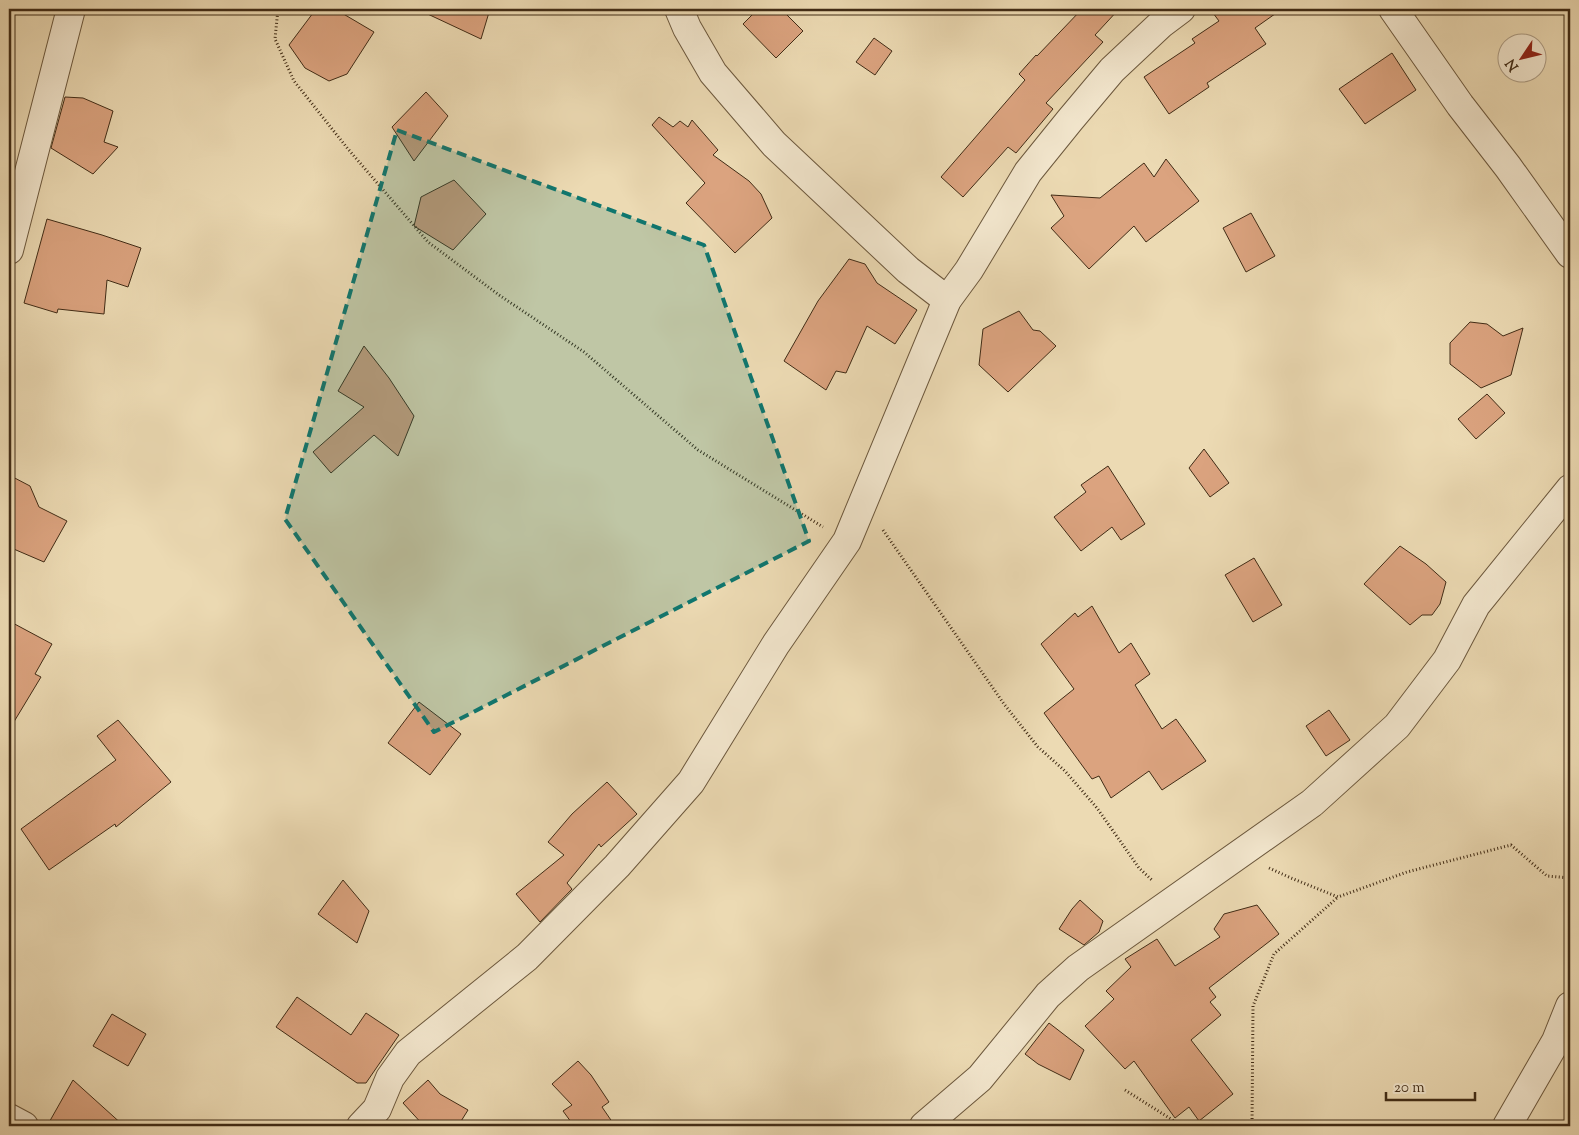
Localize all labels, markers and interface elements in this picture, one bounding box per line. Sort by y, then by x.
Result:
north arrow [1496,32,1546,82]
text: N [1502,54,1524,75]
scale bar [1386,1070,1475,1102]
text: 20 m [1394,1078,1425,1099]

